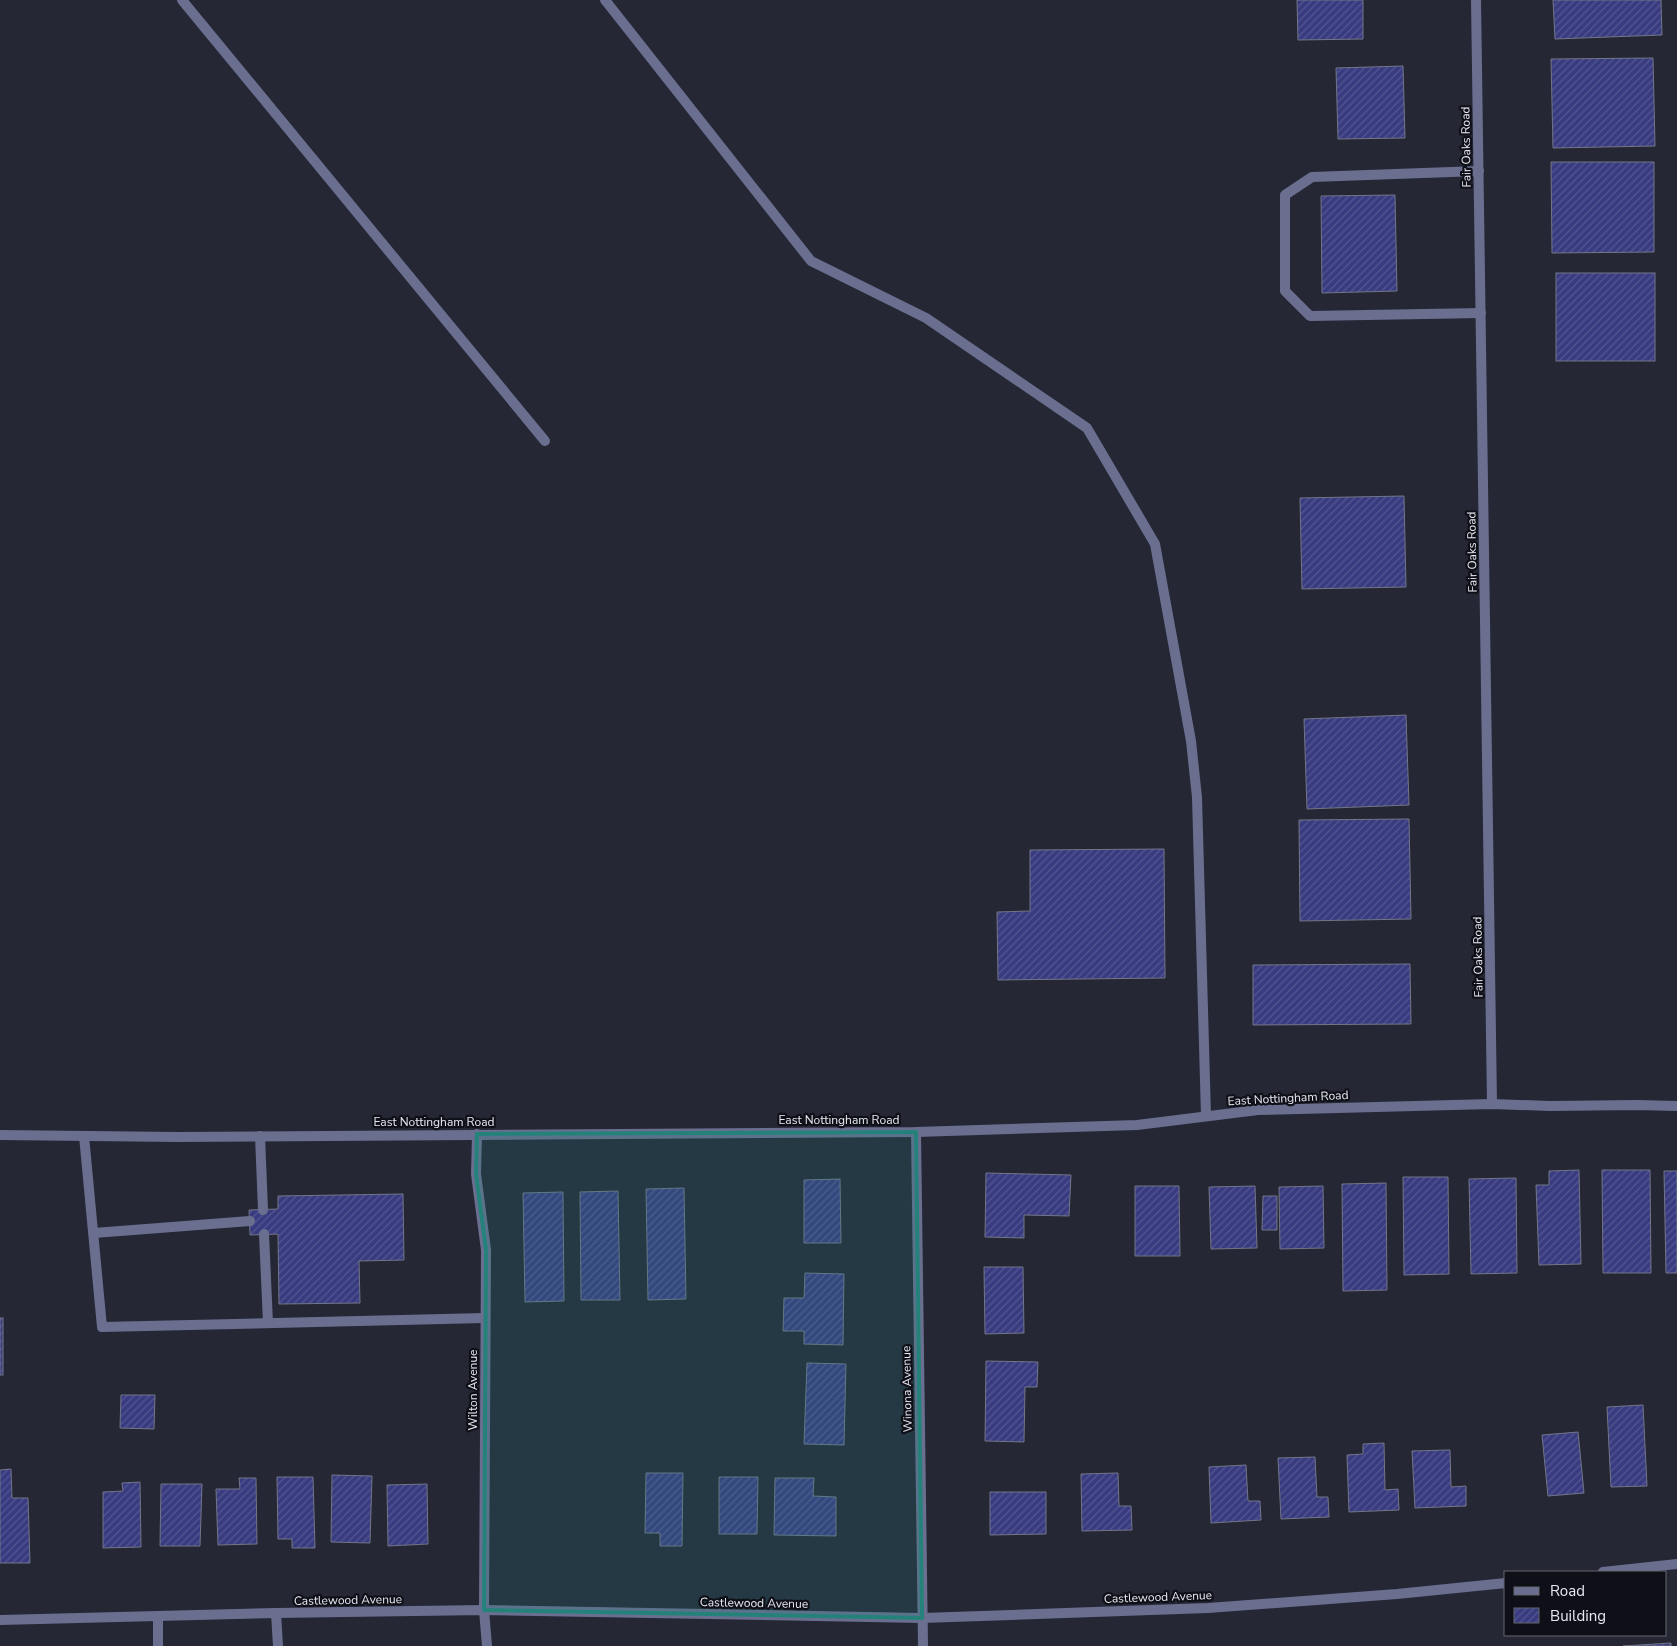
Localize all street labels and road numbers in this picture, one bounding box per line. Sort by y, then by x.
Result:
street label: Fair Oaks Road [1457,106,1475,188]
street label: Fair Oaks Road [1463,511,1481,593]
street label: Fair Oaks Road [1469,916,1487,998]
street label: East Nottingham Road [1227,1087,1349,1109]
street label: East Nottingham Road [778,1112,900,1128]
street label: East Nottingham Road [373,1114,495,1130]
street label: Winona Avenue [898,1346,916,1432]
street label: Wilton Avenue [465,1350,481,1431]
street label: Castlewood Avenue [1104,1587,1212,1607]
street label: Castlewood Avenue [294,1591,402,1609]
street label: Castlewood Avenue [700,1594,808,1612]

